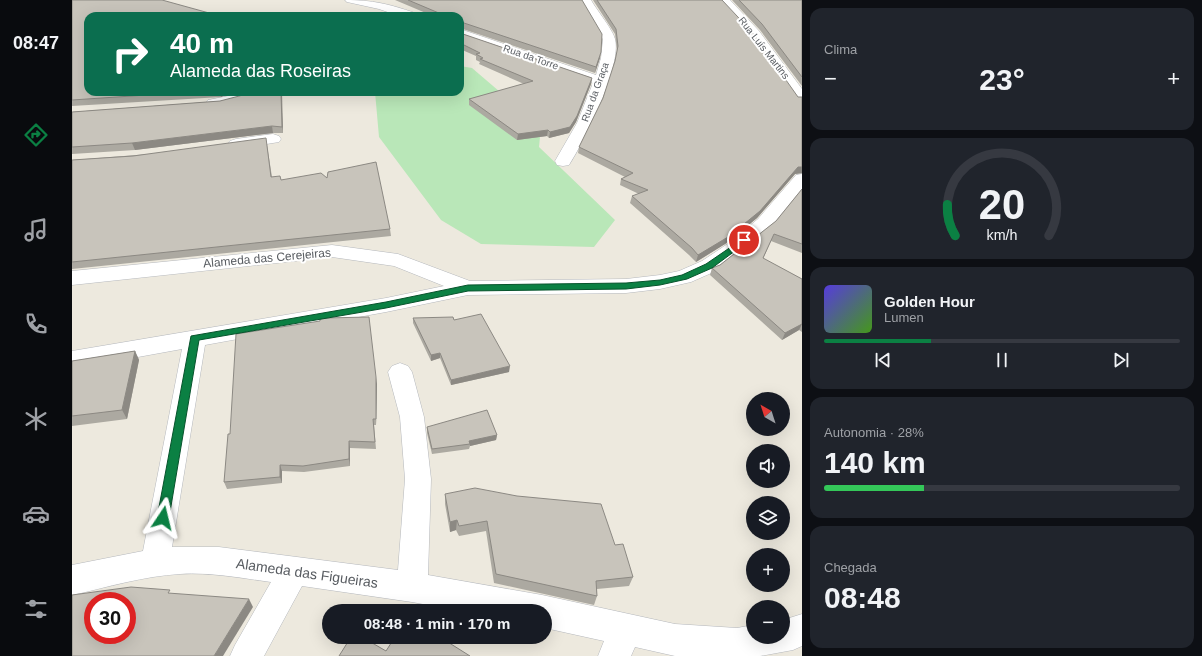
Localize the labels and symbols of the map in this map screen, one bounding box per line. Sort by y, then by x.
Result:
street label: Rua Luís Martins [736,15,792,81]
street label: Rua da Torre [502,42,560,72]
street label: Rua da Graça [579,60,611,123]
pin [727,223,761,257]
street label: Alameda das Cerejeiras [203,245,331,271]
north arrow [746,392,790,436]
position arrow [142,497,184,539]
street label: Alameda das Figueiras [235,555,379,591]
speed limit sign: 30 [84,592,136,644]

